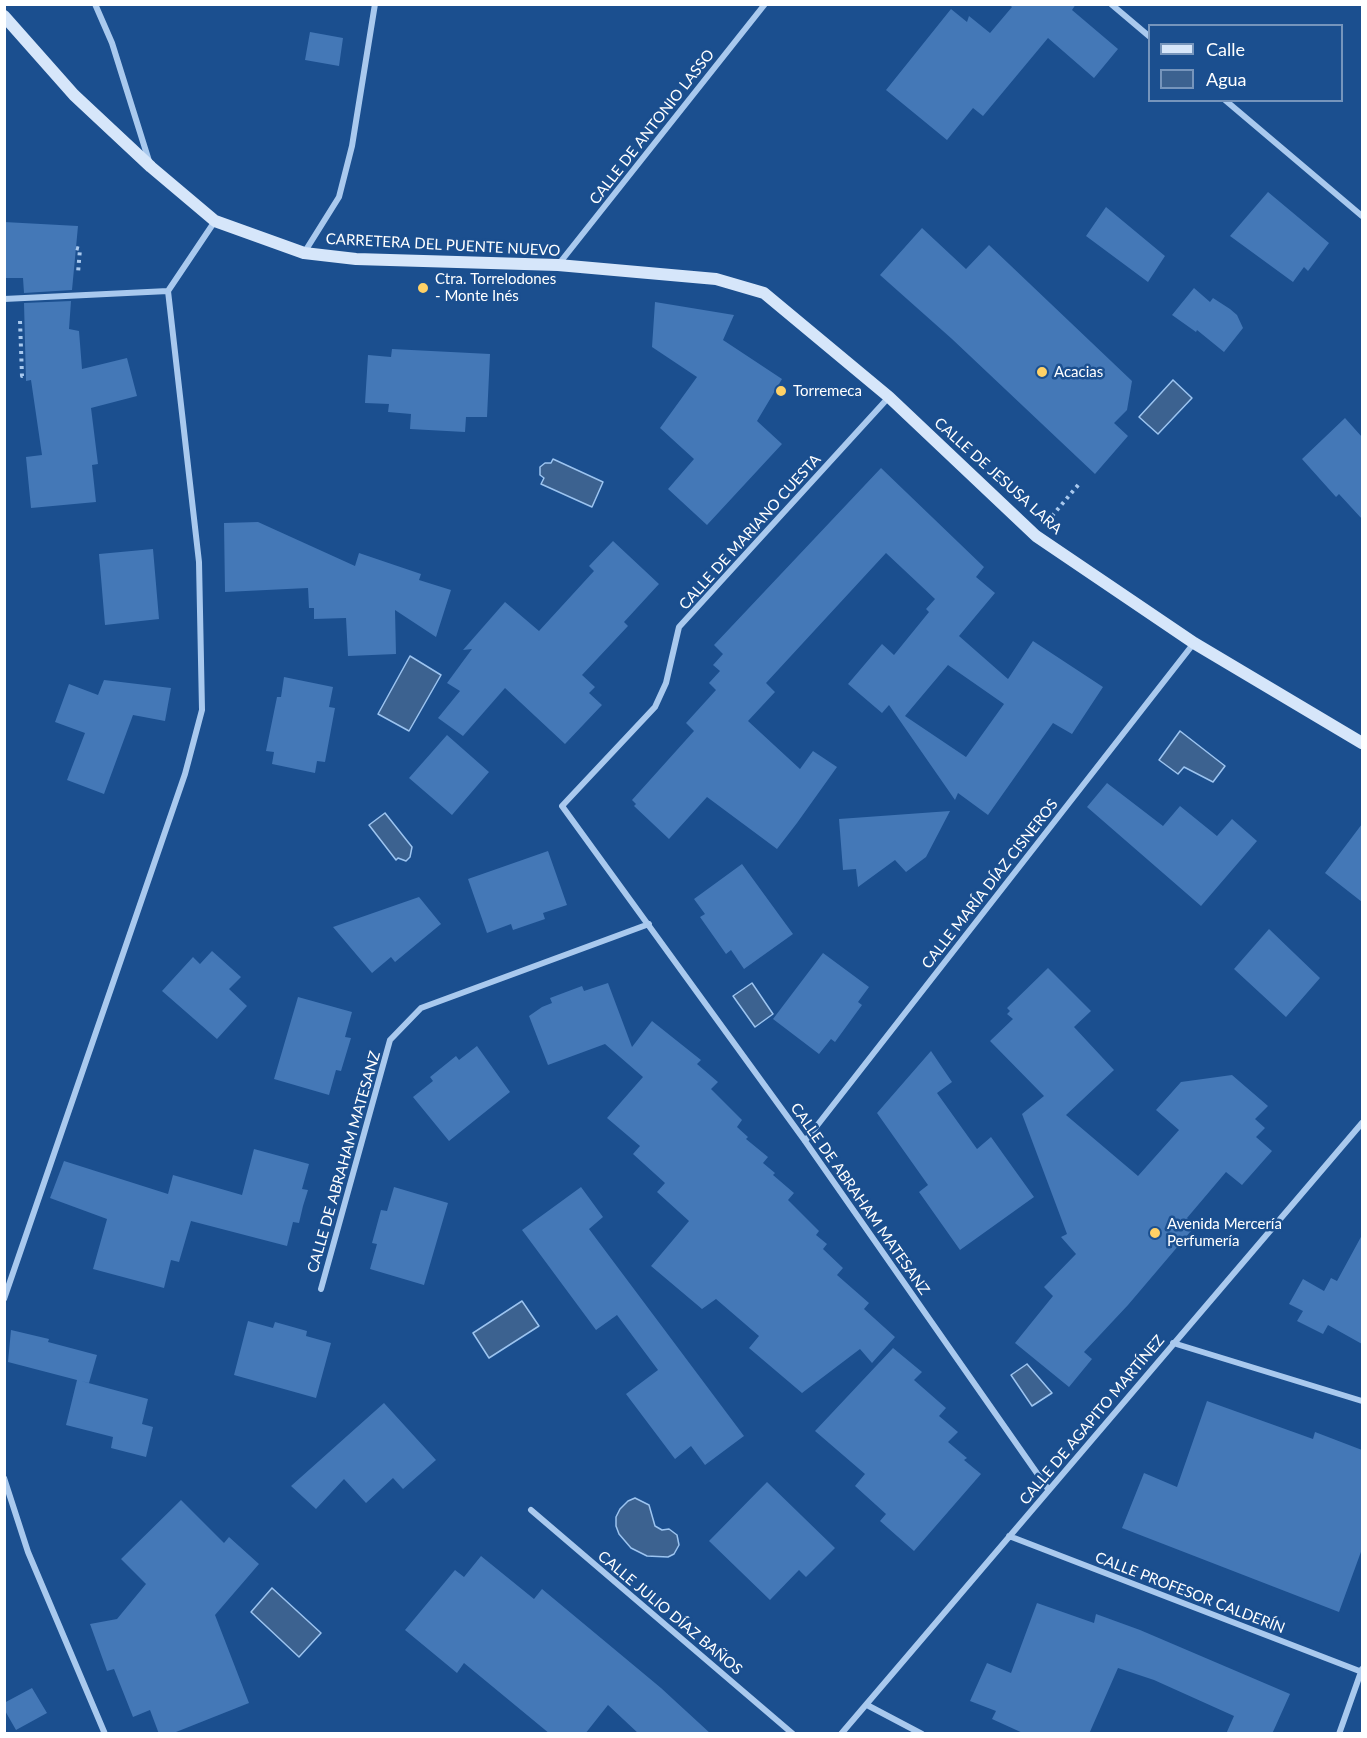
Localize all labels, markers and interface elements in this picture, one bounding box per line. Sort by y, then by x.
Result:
legend [1148,24,1343,102]
text: Calle [1206,38,1245,60]
street label: CALLE DE ANTONIO LASSO [586,46,718,208]
text: Agua [1206,68,1247,90]
street label: CARRETERA DEL PUENTE NUEVO [325,230,561,260]
place label: Ctra. Torrelodones - Monte Inés [435,270,556,305]
marker: Ctra. Torrelodones - Monte Inés [416,281,430,295]
place label: Acacias [1054,363,1103,381]
marker: Acacias [1035,365,1049,379]
place label: Torremeca [793,382,862,400]
marker: Torremeca [774,384,788,398]
street label: CALLE DE JESUSA LARA [930,414,1066,538]
street label: CALLE DE MARIANO CUESTA [675,451,825,613]
street label: CALLE MARÍA DÍAZ CISNEROS [918,796,1062,972]
street label: CALLE DE ABRAHAM MATESANZ [304,1049,384,1275]
street label: CALLE DE ABRAHAM MATESANZ [787,1100,933,1298]
place label: Avenida Mercería Perfumería [1167,1215,1282,1250]
marker: Avenida Mercería Perfumería [1148,1226,1162,1240]
street label: CALLE DE AGAPITO MARTÍNEZ [1016,1332,1168,1508]
street label: CALLE JULIO DÍAZ BAÑOS [594,1547,746,1679]
street label: CALLE PROFESOR CALDERÍN [1093,1548,1287,1638]

